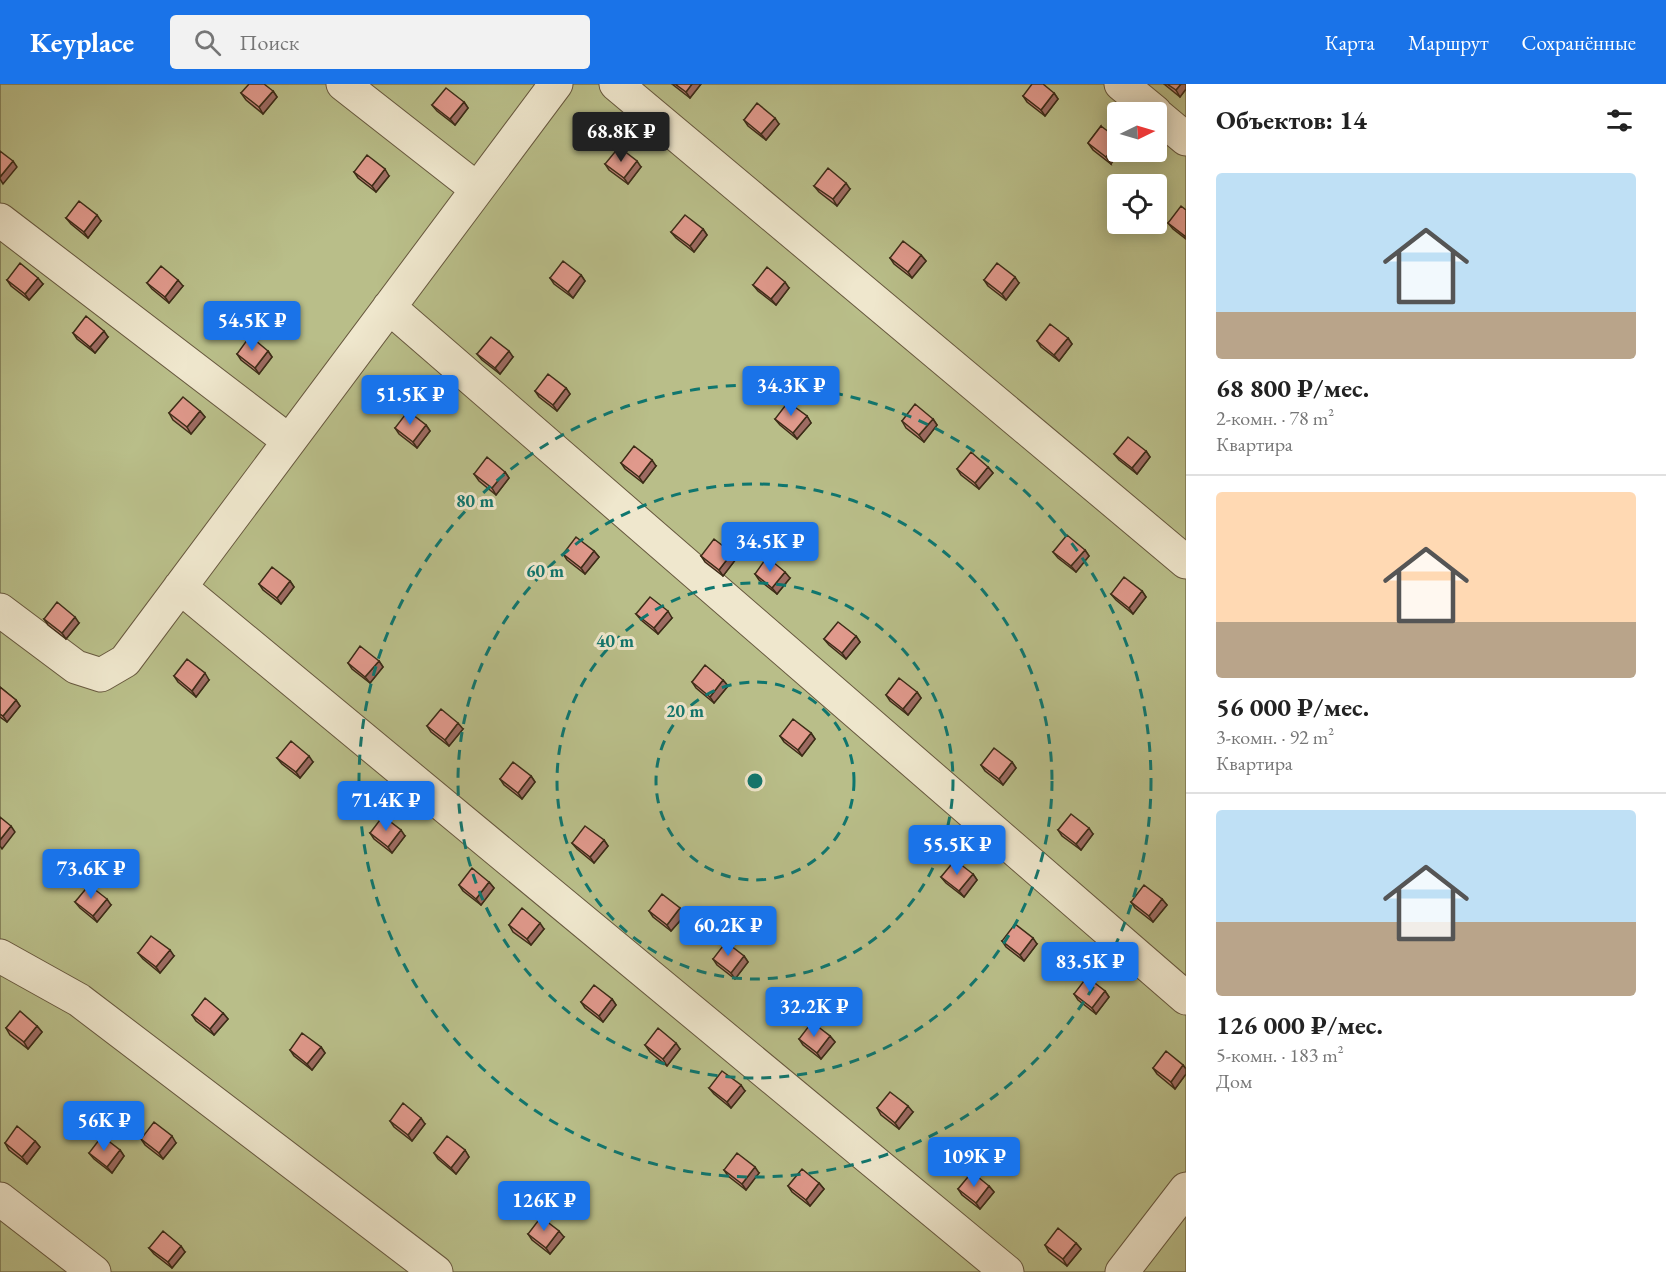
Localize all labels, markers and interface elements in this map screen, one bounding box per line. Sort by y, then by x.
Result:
search box [170,15,590,69]
text: Keyplace [30,24,134,60]
icon: search [191,26,224,59]
text: Поиск [239,28,299,57]
text: Карта [1325,29,1375,56]
text: Маршрут [1408,29,1489,56]
text: Сохранённые [1522,29,1636,56]
north arrow [1107,102,1167,162]
map controls [1107,102,1167,234]
text: Объектов: 14 [1216,103,1367,137]
icon: filters [1603,104,1636,137]
pin: 68.8K ₽ [566,112,676,163]
text: 68.8K ₽ [587,118,655,144]
button: locate [1107,174,1167,234]
icon: home [1372,212,1480,320]
pin: 54.5K ₽ [197,301,307,352]
text: 54.5K ₽ [218,307,286,333]
pin: 34.3K ₽ [736,366,846,417]
text: 68 800 ₽/мес. [1216,371,1369,405]
text: 34.3K ₽ [757,372,825,398]
pin: 51.5K ₽ [355,375,465,426]
text: 51.5K ₽ [376,381,444,407]
text: 2-комн. · 78 m² [1216,405,1334,431]
text: Квартира [1216,431,1293,457]
text: 80 m [456,489,494,512]
pin: 34.5K ₽ [715,522,825,573]
text: 34.5K ₽ [736,528,804,554]
icon: home [1372,531,1480,639]
text: 60 m [526,559,564,582]
text: 40 m [596,629,634,652]
text: 56 000 ₽/мес. [1216,690,1369,724]
text: 20 m [666,699,704,722]
text: 3-комн. · 92 m² [1216,724,1334,750]
text: Квартира [1216,750,1293,776]
centre of rings [745,771,765,791]
pin: 71.4K ₽ [331,781,441,832]
text: 71.4K ₽ [352,787,420,813]
pin: 55.5K ₽ [902,825,1012,876]
text: 55.5K ₽ [923,831,991,857]
pin: 73.6K ₽ [36,849,146,900]
icon: home [1372,849,1480,957]
text: 73.6K ₽ [57,855,125,881]
pin: 60.2K ₽ [673,906,783,957]
text: 60.2K ₽ [694,912,762,938]
pin: 83.5K ₽ [1035,942,1145,993]
text: 83.5K ₽ [1056,948,1124,974]
pin: 32.2K ₽ [759,987,869,1038]
text: 32.2K ₽ [780,993,848,1019]
text: 126 000 ₽/мес. [1216,1008,1383,1042]
text: 5-комн. · 183 m² [1216,1042,1344,1068]
text: Дом [1216,1068,1252,1094]
pin: 56K ₽ [62,1101,146,1152]
text: 56K ₽ [77,1107,131,1133]
pin: 109K ₽ [925,1137,1023,1188]
text: 109K ₽ [942,1143,1006,1169]
pin: 126K ₽ [495,1181,593,1232]
text: 126K ₽ [512,1187,576,1213]

